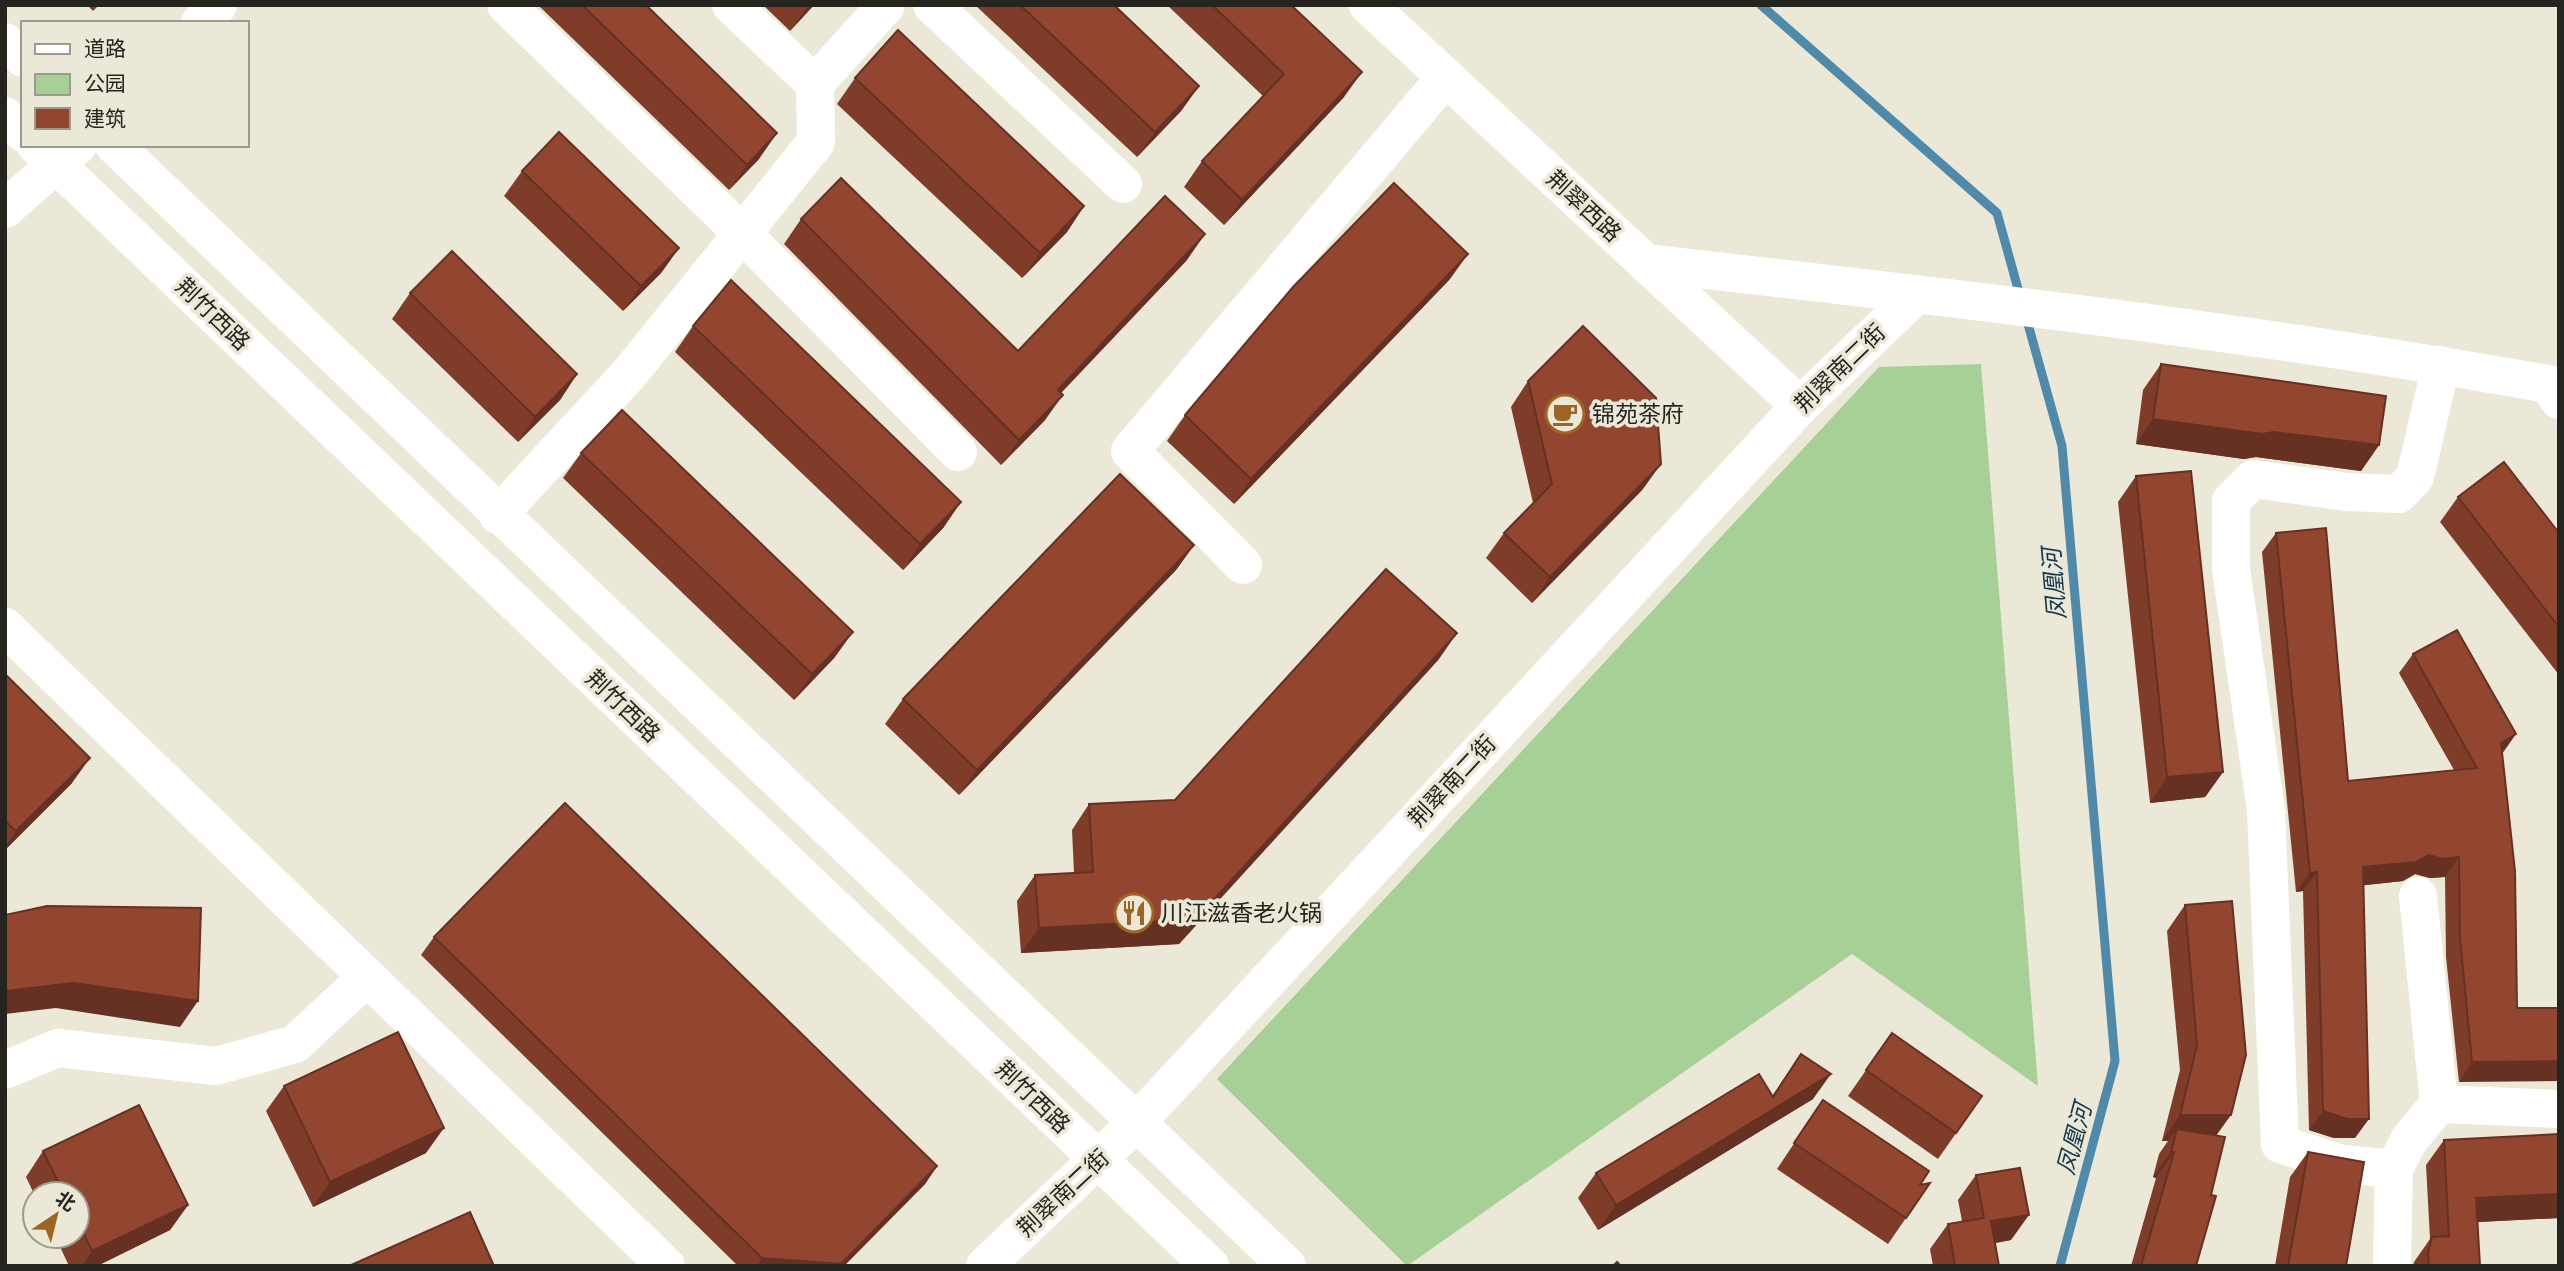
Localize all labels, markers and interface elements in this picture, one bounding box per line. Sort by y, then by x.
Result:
legend [21,21,248,147]
text: 道路 [84,36,126,61]
text: 公园 [84,71,126,96]
text: 建筑 [84,106,126,131]
street label: 荆翠西路 [1541,164,1627,248]
street label: 荆竹西路 [170,272,256,356]
street label: 荆翠南二街 [1789,318,1891,418]
cafe icon: 锦苑茶府 [1544,393,1586,435]
place label: 锦苑茶府 [1592,400,1684,428]
water label: 凤凰河 [2036,543,2072,621]
street label: 荆竹西路 [580,664,666,748]
street label: 荆翠南二街 [1403,729,1501,833]
restaurant icon: 川江滋香老火锅 [1113,892,1155,934]
place label: 川江滋香老火锅 [1161,899,1322,927]
street label: 荆竹西路 [990,1055,1076,1139]
water label: 凤凰河 [2051,1097,2098,1178]
street label: 荆翠南二街 [1011,1144,1115,1242]
north arrow [21,1180,91,1250]
text: 北 [51,1187,80,1216]

